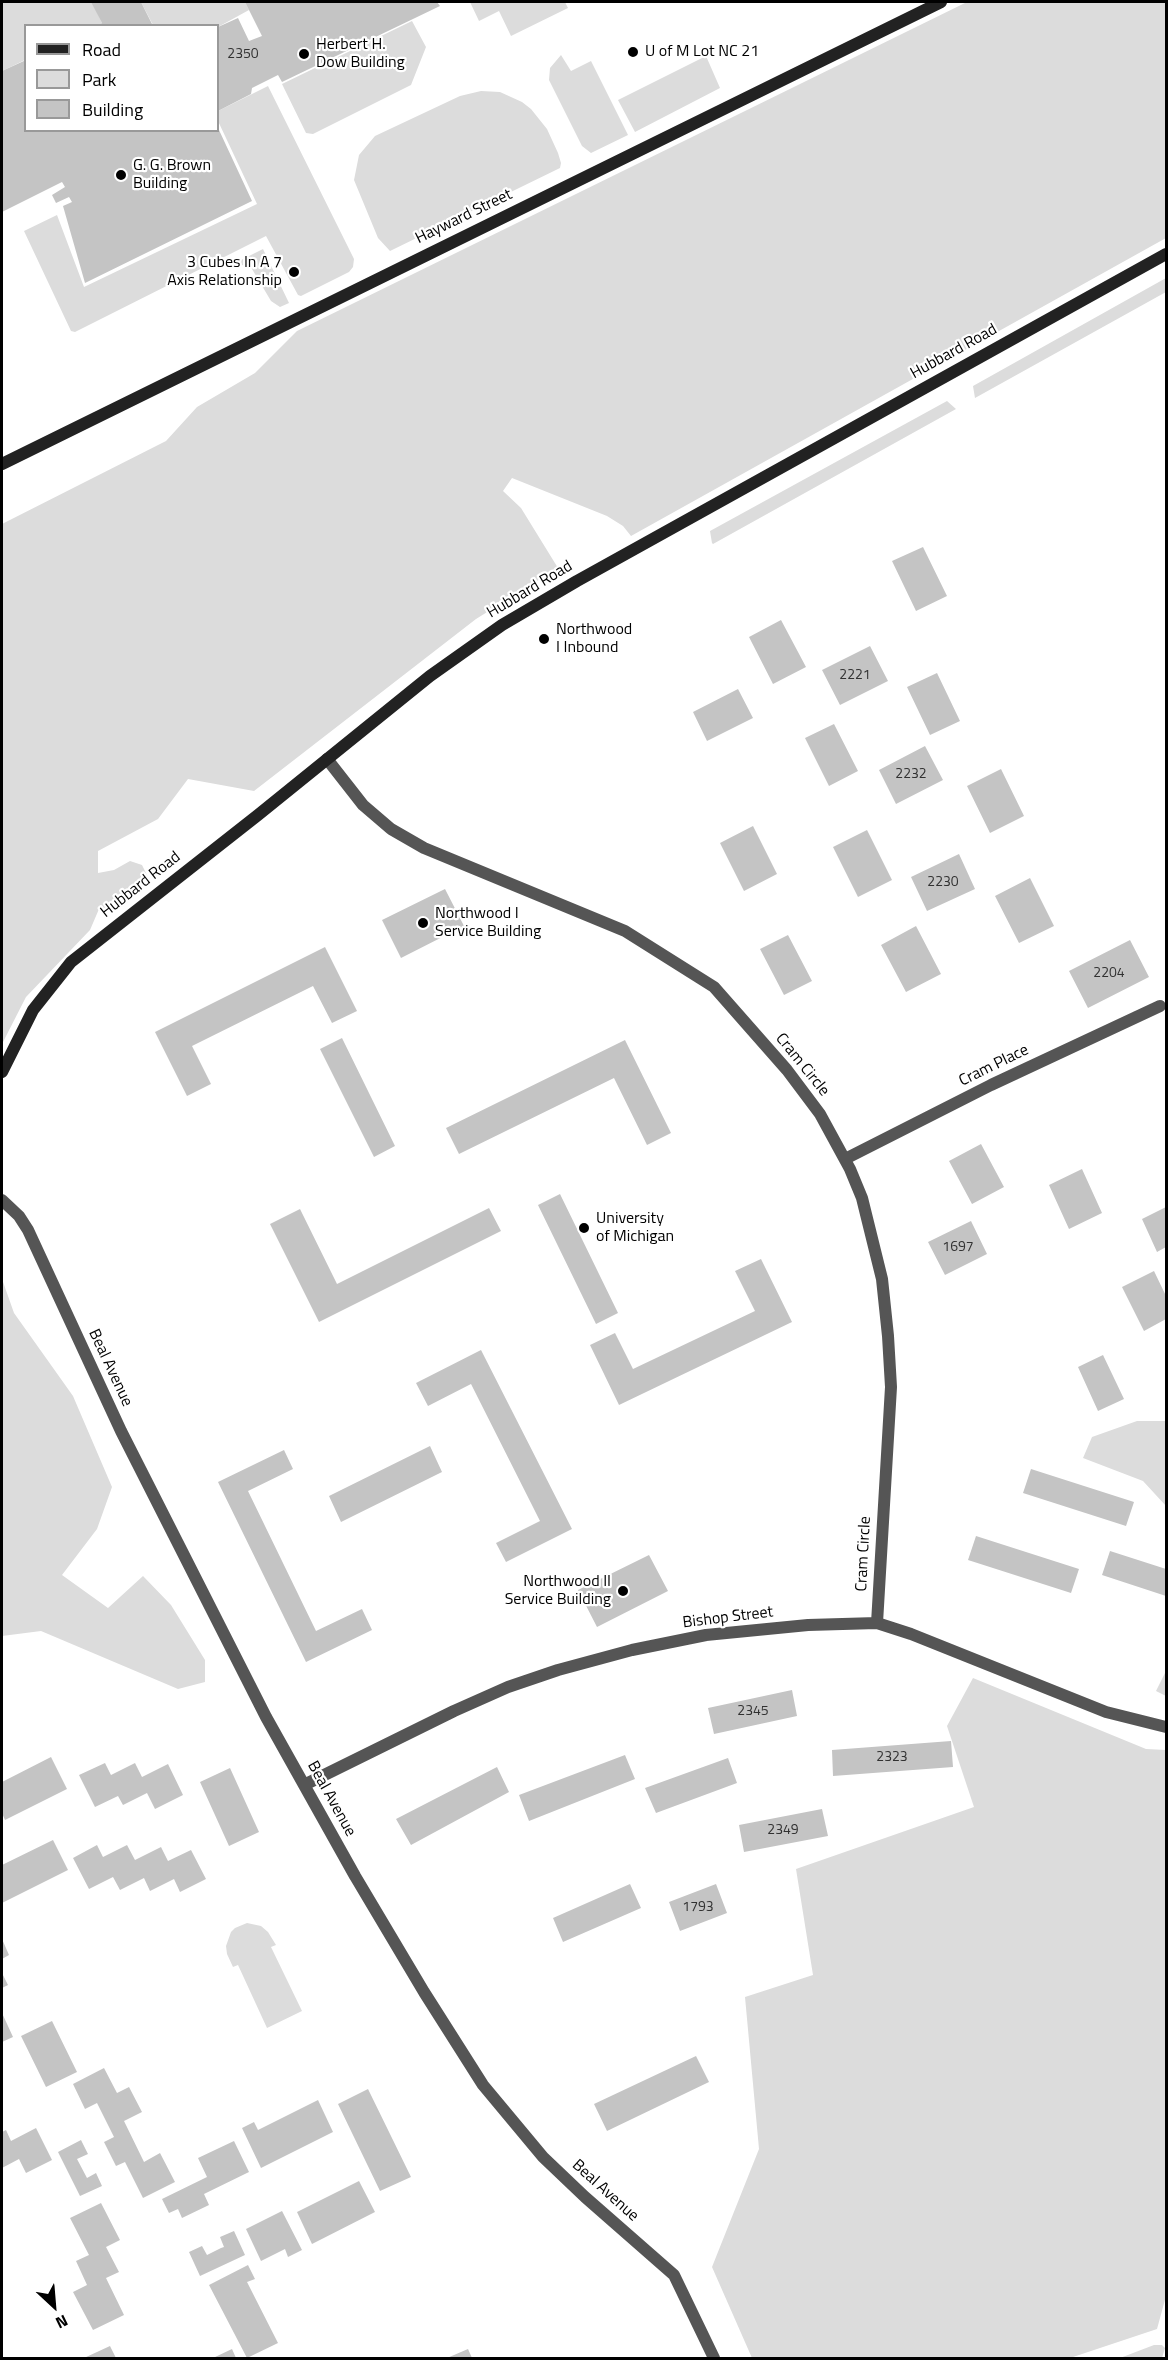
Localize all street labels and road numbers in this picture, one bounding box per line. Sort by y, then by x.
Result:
street label: Hayward Street [413,185,515,249]
street label: Hubbard Road [907,320,1001,384]
street label: Hubbard Road [484,557,576,623]
street label: Hubbard Road [97,848,185,922]
street label: Cram Circle [771,1030,833,1100]
street label: Cram Place [956,1041,1032,1091]
street label: Beal Avenue [84,1326,136,1410]
street label: Cram Circle [852,1516,876,1592]
street label: Bishop Street [682,1603,774,1633]
street label: Beal Avenue [302,1758,360,1840]
street label: Beal Avenue [568,2156,642,2226]

